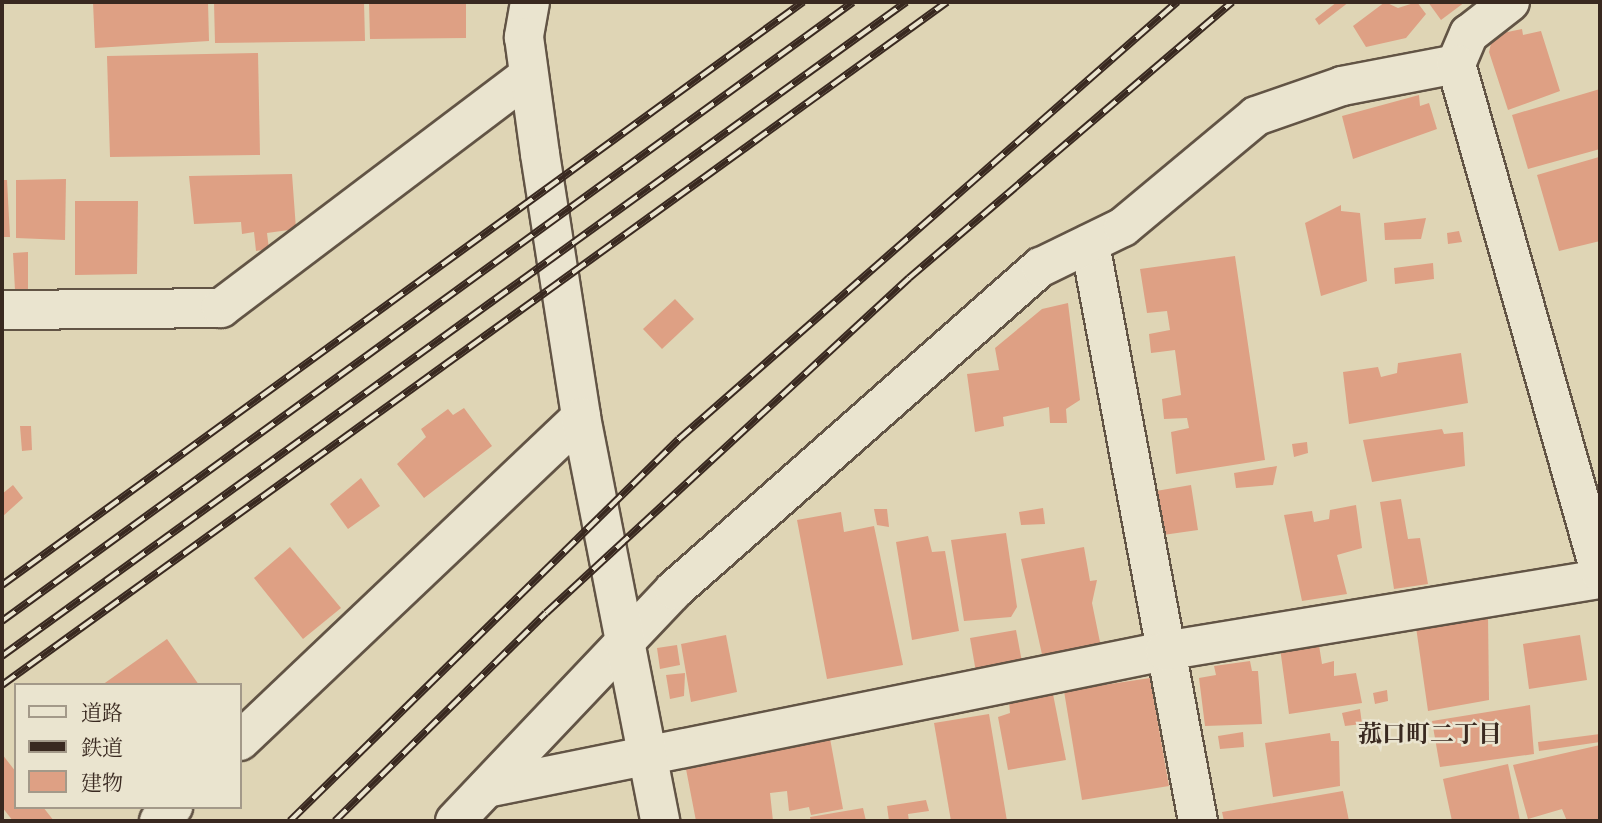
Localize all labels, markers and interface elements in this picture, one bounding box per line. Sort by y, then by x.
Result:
legend [14,683,242,809]
text: 道路 [81,700,123,727]
district label: 菰口町二丁目 [1358,721,1502,749]
text: 鉄道 [81,735,123,762]
text: 建物 [81,770,123,797]

